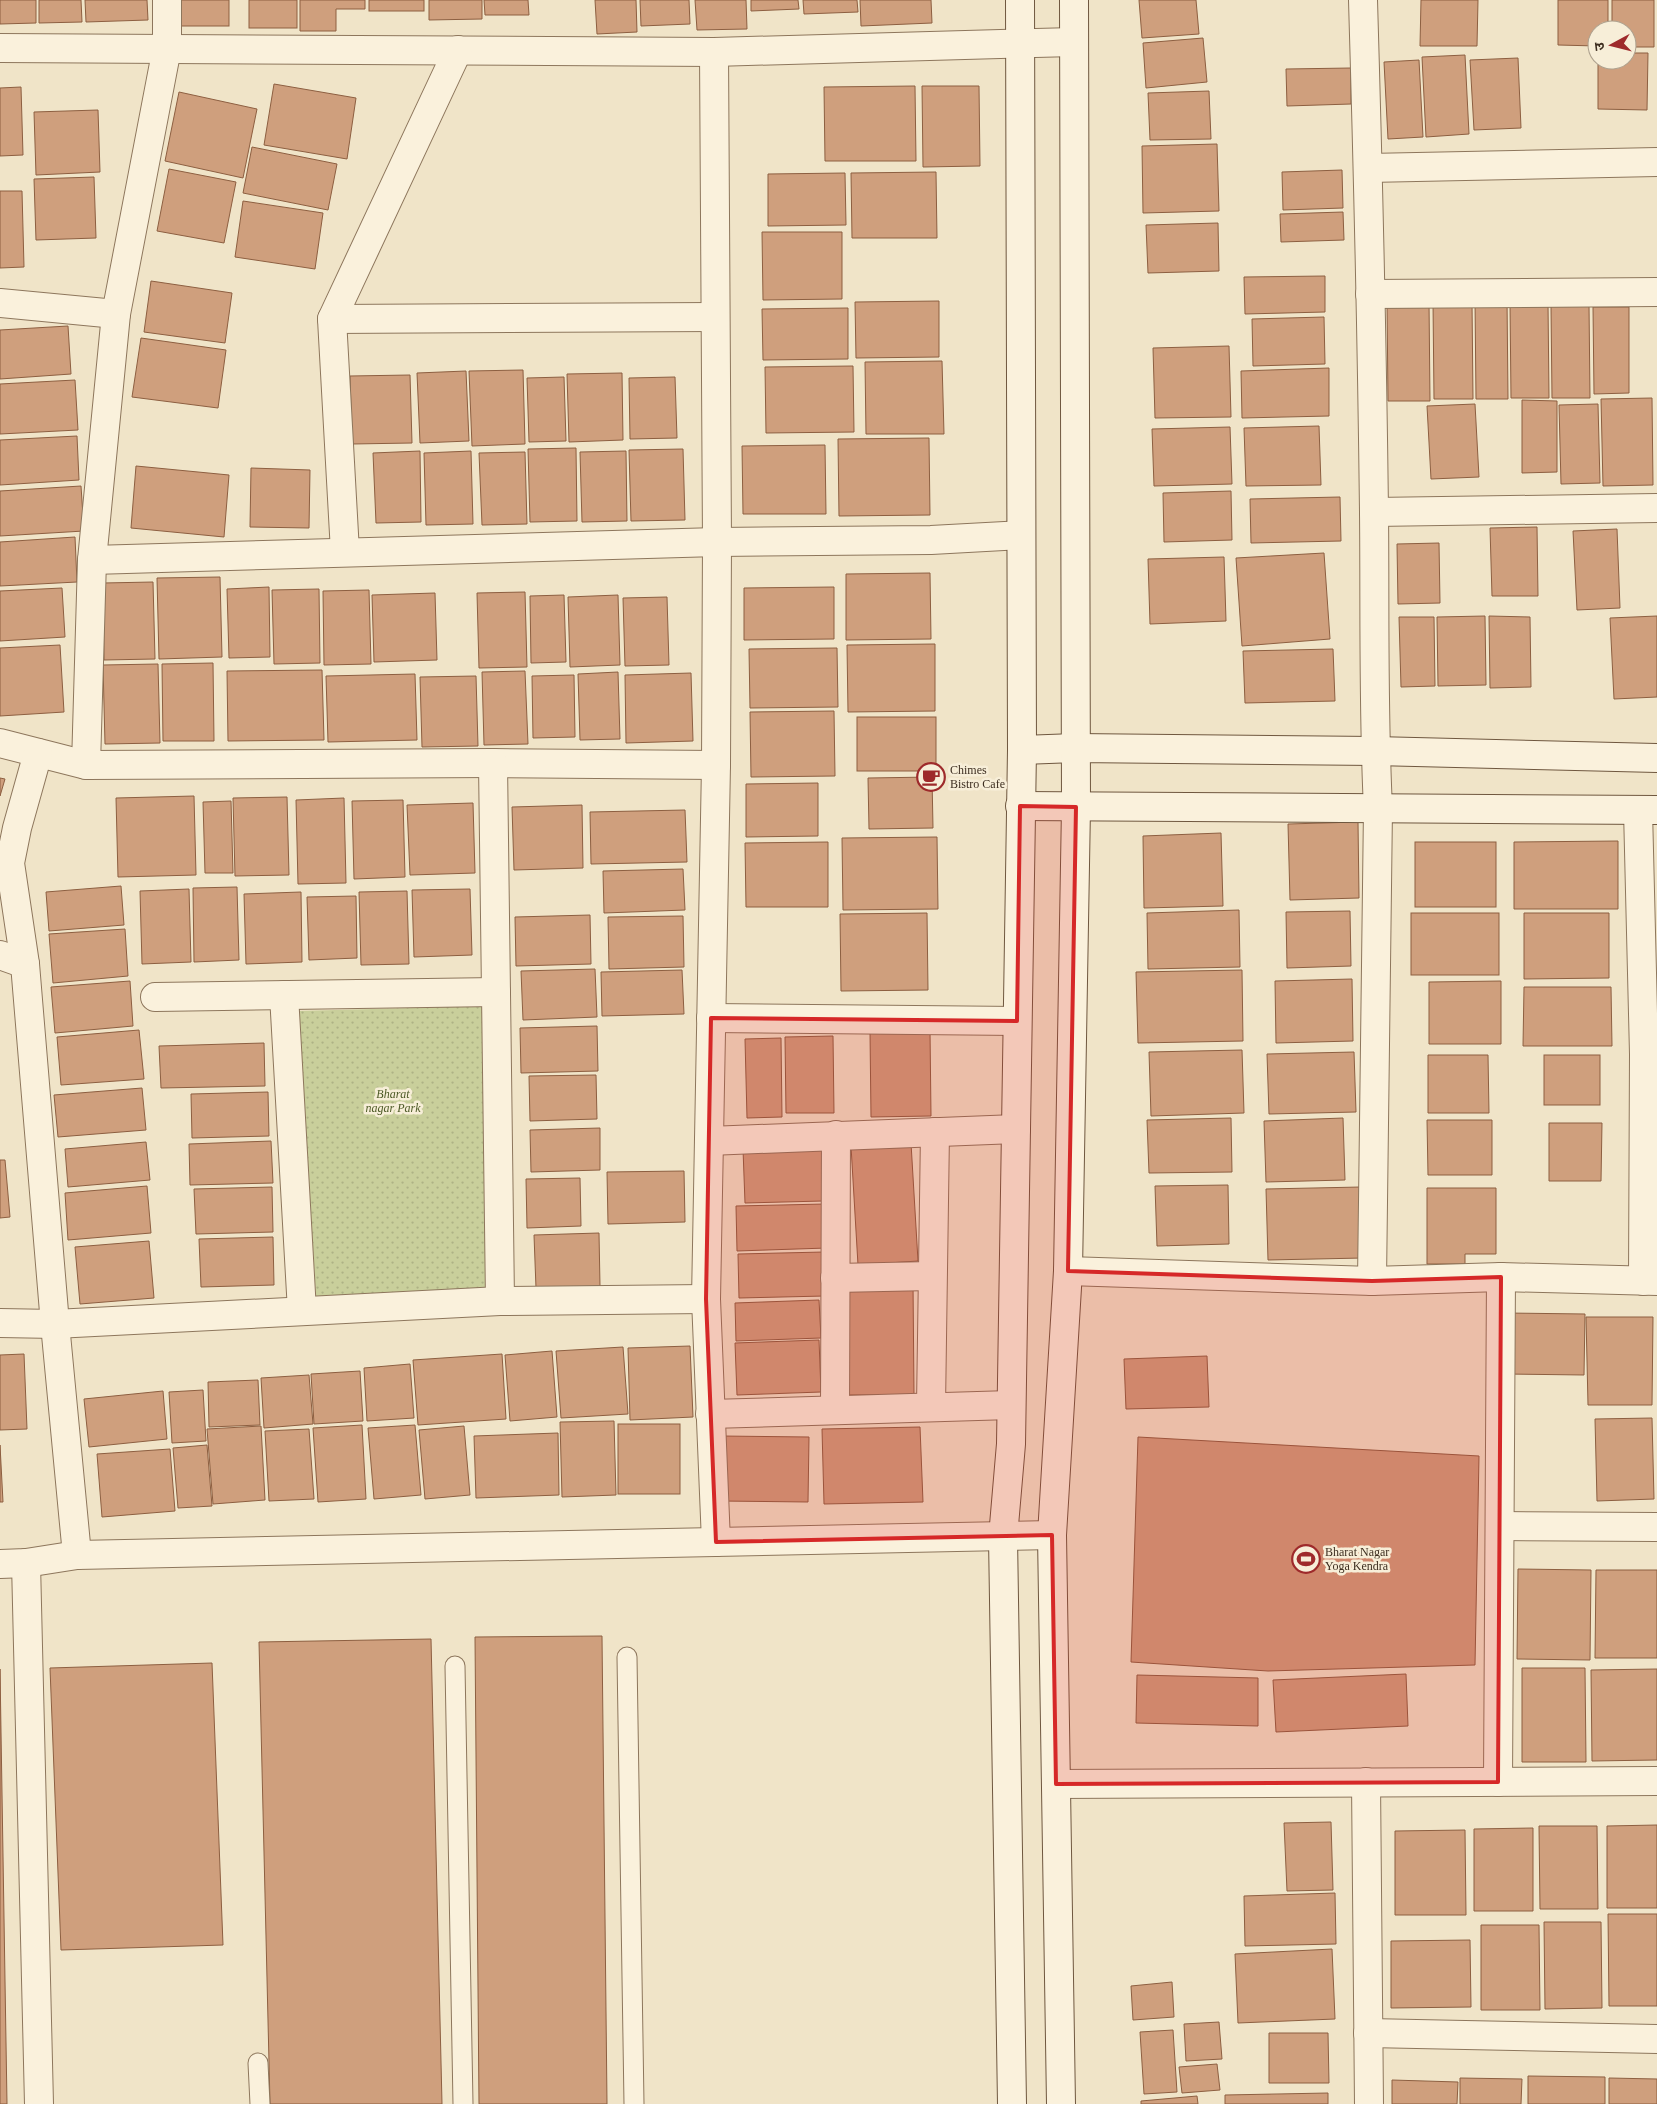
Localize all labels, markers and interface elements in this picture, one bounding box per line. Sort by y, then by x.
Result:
north arrow [1587,20,1637,70]
text: उ [1592,41,1608,52]
cafe icon: Chimes Bistro Cafe [916,762,946,792]
place label: Chimes Bistro Cafe [950,763,1005,791]
park label: Bharat nagar Park [366,1087,421,1115]
sports icon: Bharat Nagar Yoga Kendra [1291,1544,1321,1574]
place label: Bharat Nagar Yoga Kendra [1325,1545,1389,1573]

